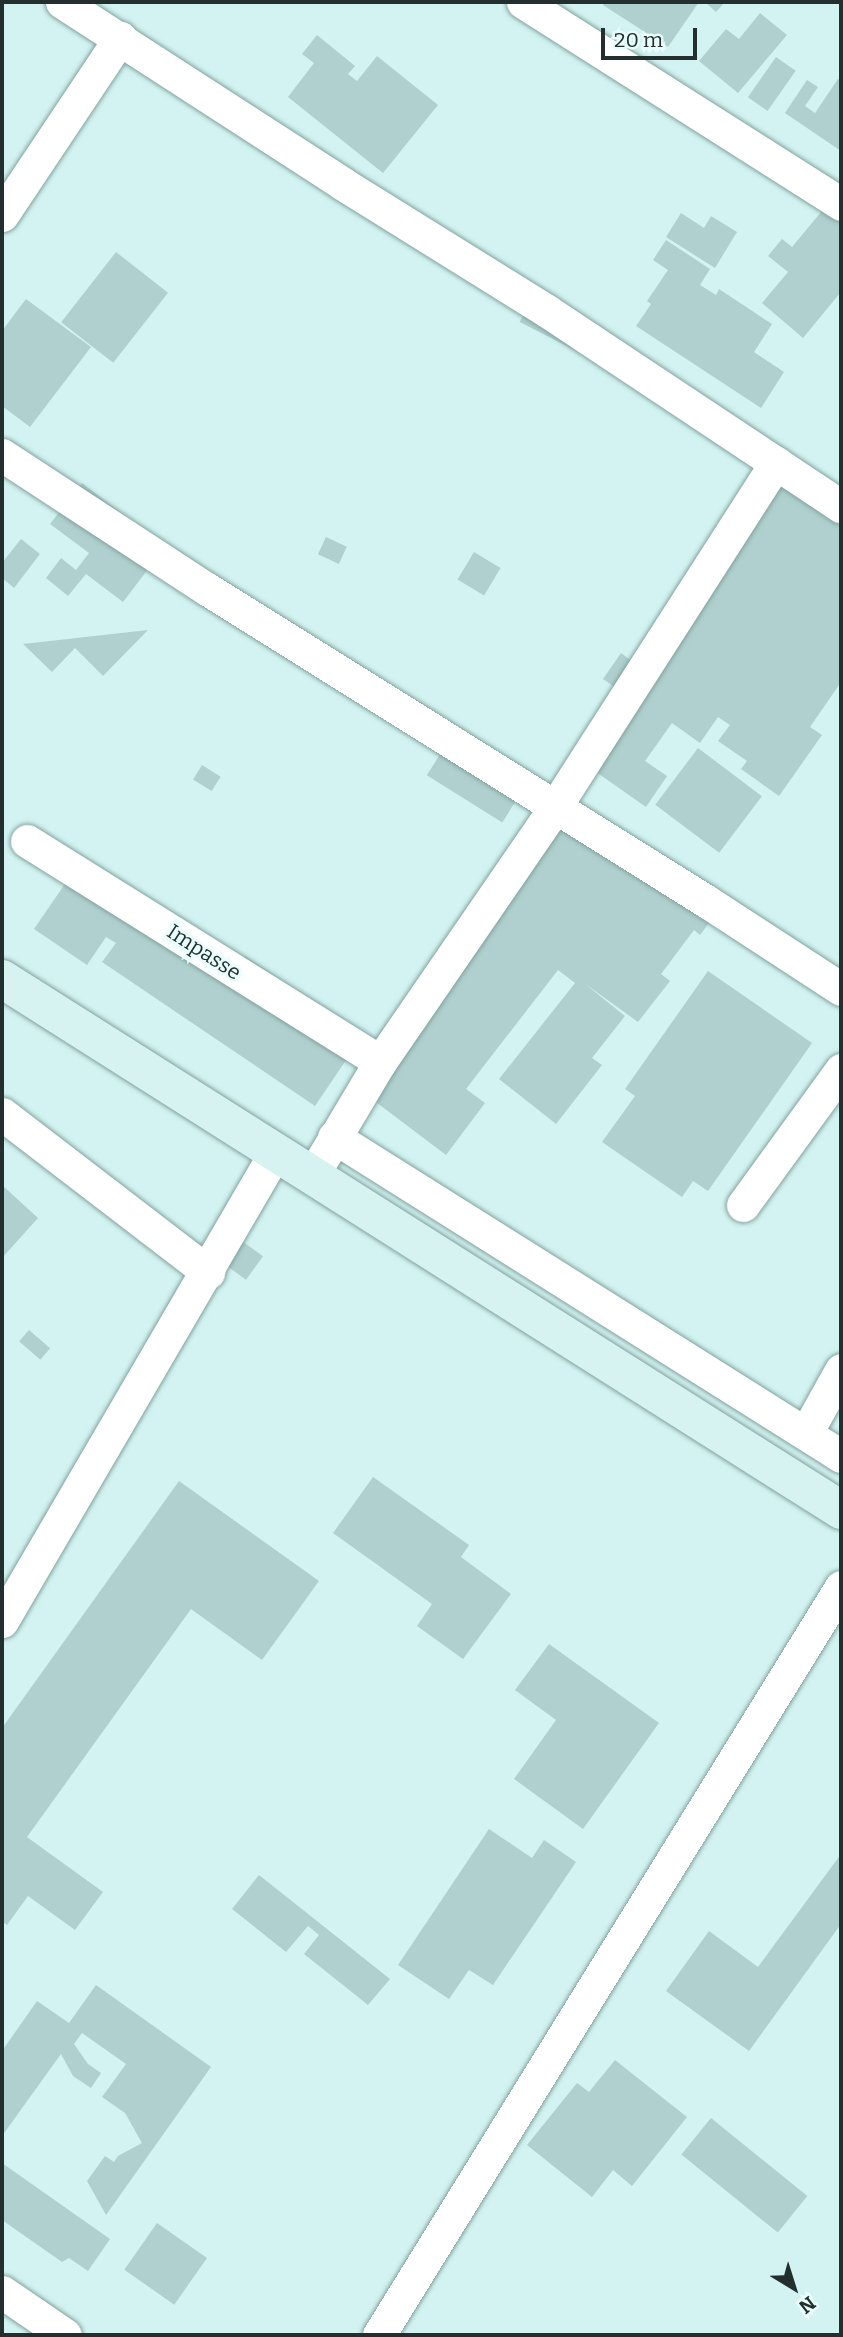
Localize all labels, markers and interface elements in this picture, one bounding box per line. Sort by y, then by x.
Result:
scale bar [605,14,701,58]
text: 20 m [614,27,663,53]
street label: Impasse [162,919,246,985]
north arrow [759,2253,829,2323]
text: N [794,2291,820,2319]

